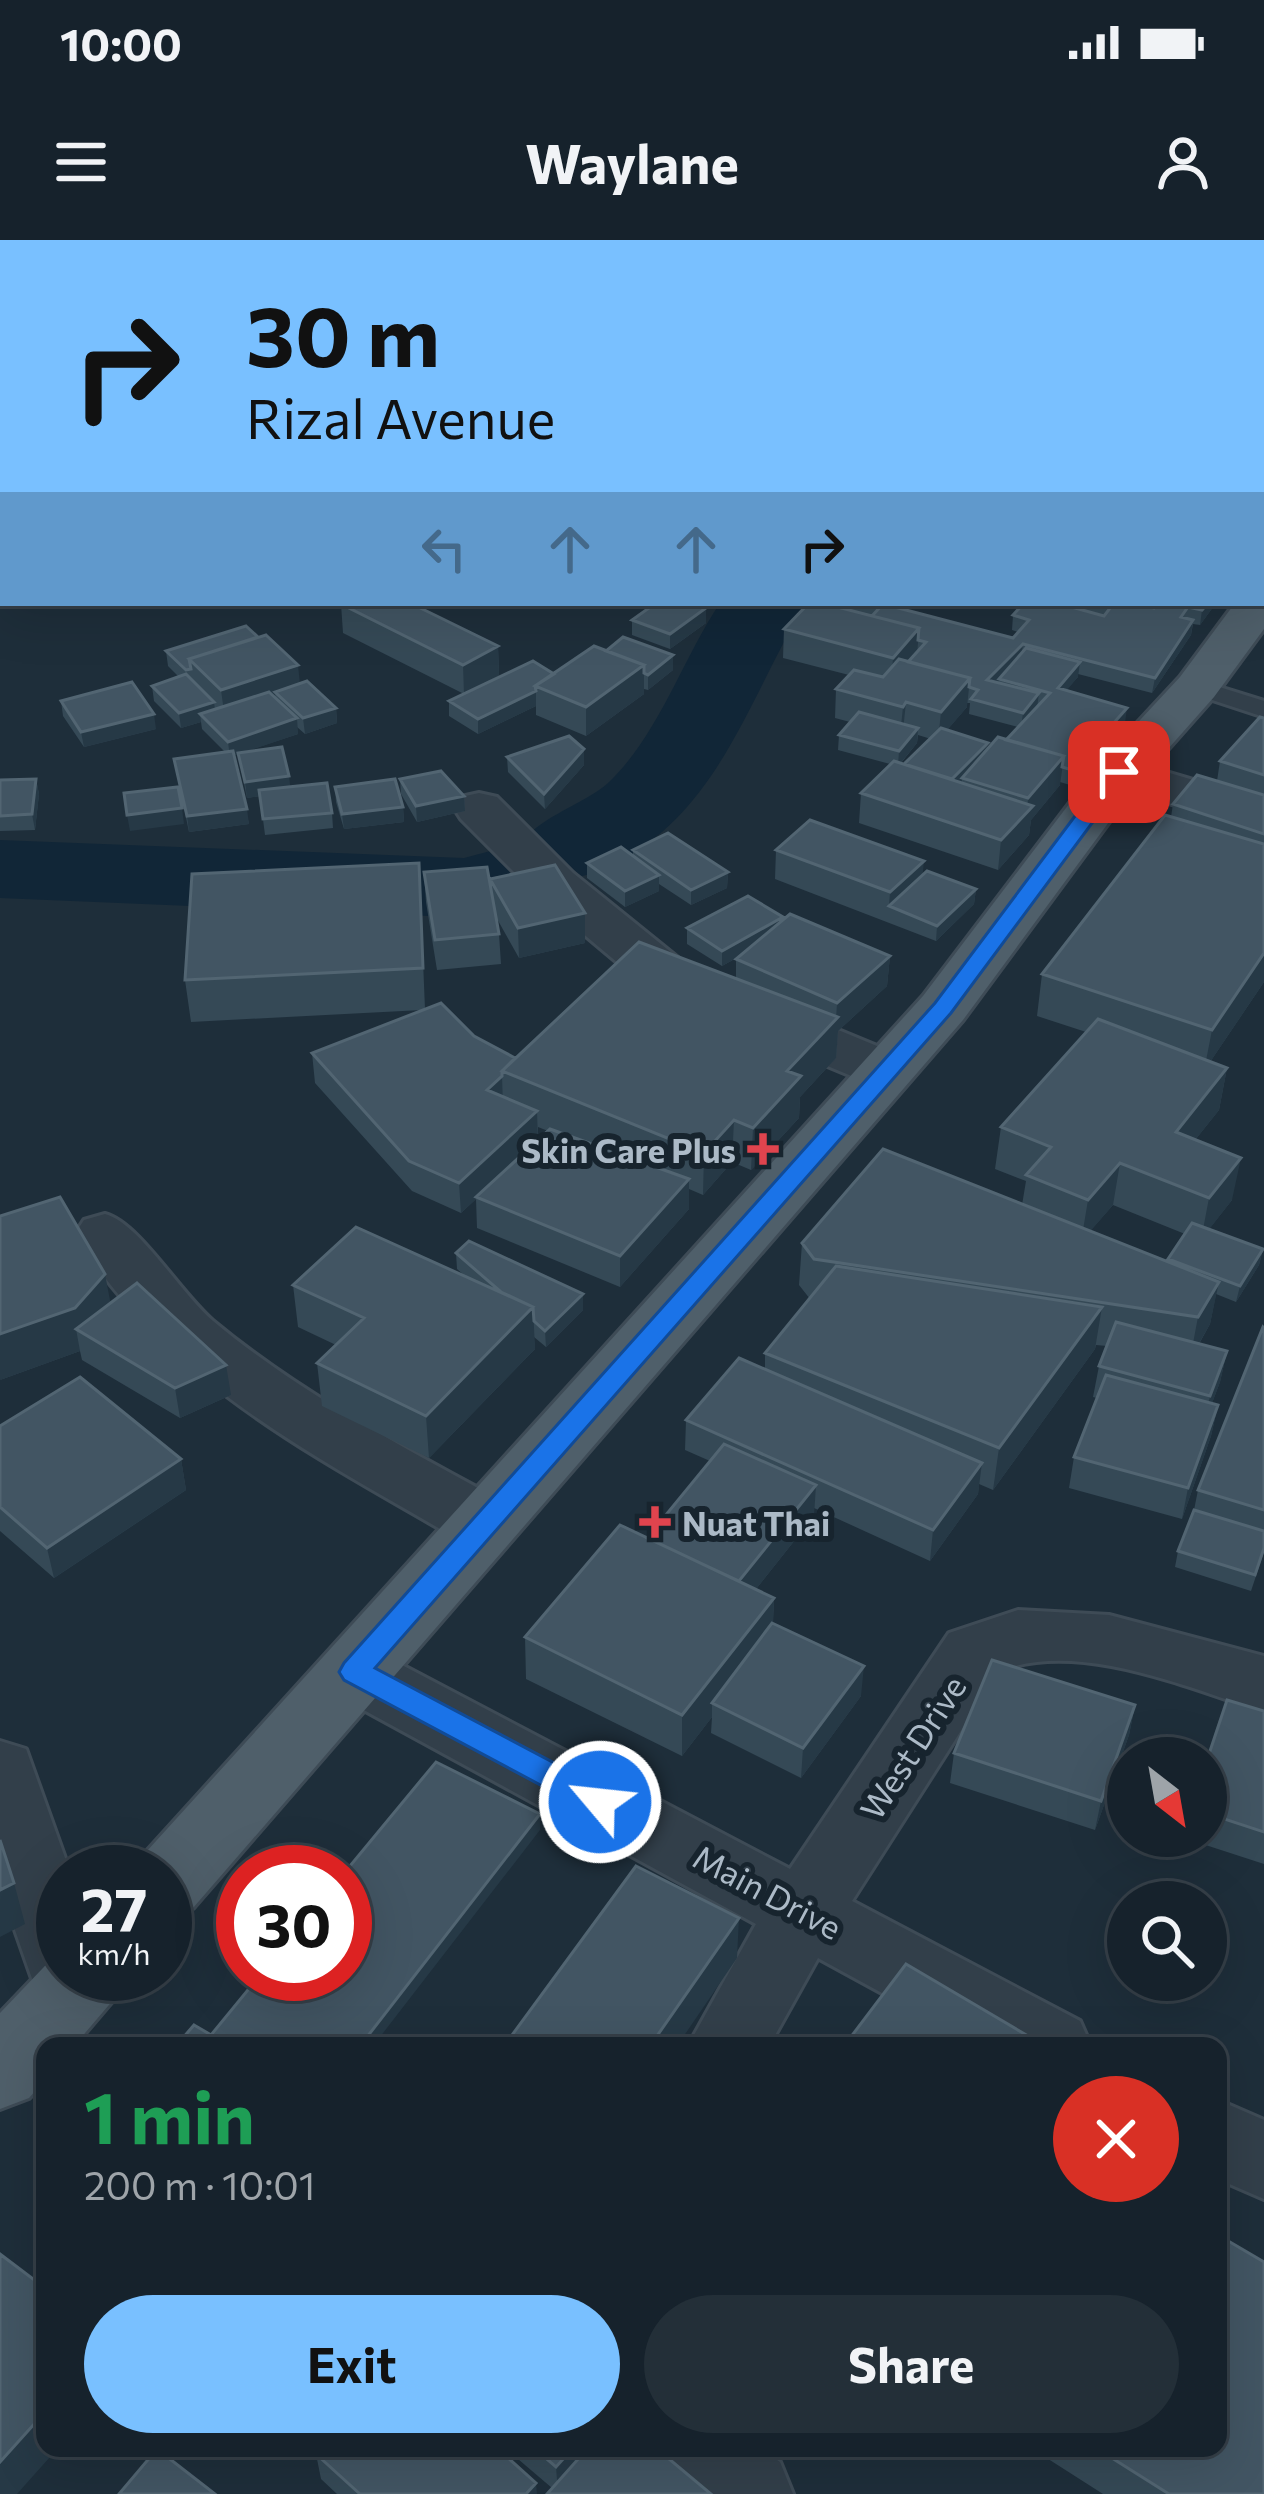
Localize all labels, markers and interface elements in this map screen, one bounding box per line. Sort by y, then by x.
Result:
text: 10:00 [60,15,182,70]
icon: menu [48,129,114,195]
text: Waylane [525,129,739,195]
icon: person [1150,129,1216,195]
text: 30 m [246,282,440,384]
icon: right [48,288,204,444]
text: Rizal Avenue [246,384,555,450]
icon: left [411,516,477,582]
icon: ahead [537,516,603,582]
icon: ahead [663,516,729,582]
icon: right [789,516,855,582]
pin [1068,721,1170,823]
icon: arrive [1086,739,1152,805]
place label: Skin Care Plus [521,1129,736,1170]
marker: Skin Care Plus [747,1133,779,1165]
place label: Nuat Thai [682,1502,830,1543]
marker: Nuat Thai [639,1506,671,1538]
street label: West Drive [850,1667,974,1827]
north arrow [1107,1737,1227,1857]
map controls [1107,1737,1227,2001]
position arrow [537,1739,663,1865]
street label: Main Drive [687,1835,849,1947]
speed limit sign: 30 [216,1845,372,2001]
text: 27 [81,1871,147,1944]
button: search [1107,1881,1227,2001]
text: km/h [78,1934,150,1971]
text: 1 min [84,2071,255,2159]
button: close [1053,2076,1179,2202]
text: 200 m · 10:01 [84,2160,316,2208]
button: Exit [84,2295,620,2433]
button: Share [644,2295,1179,2433]

